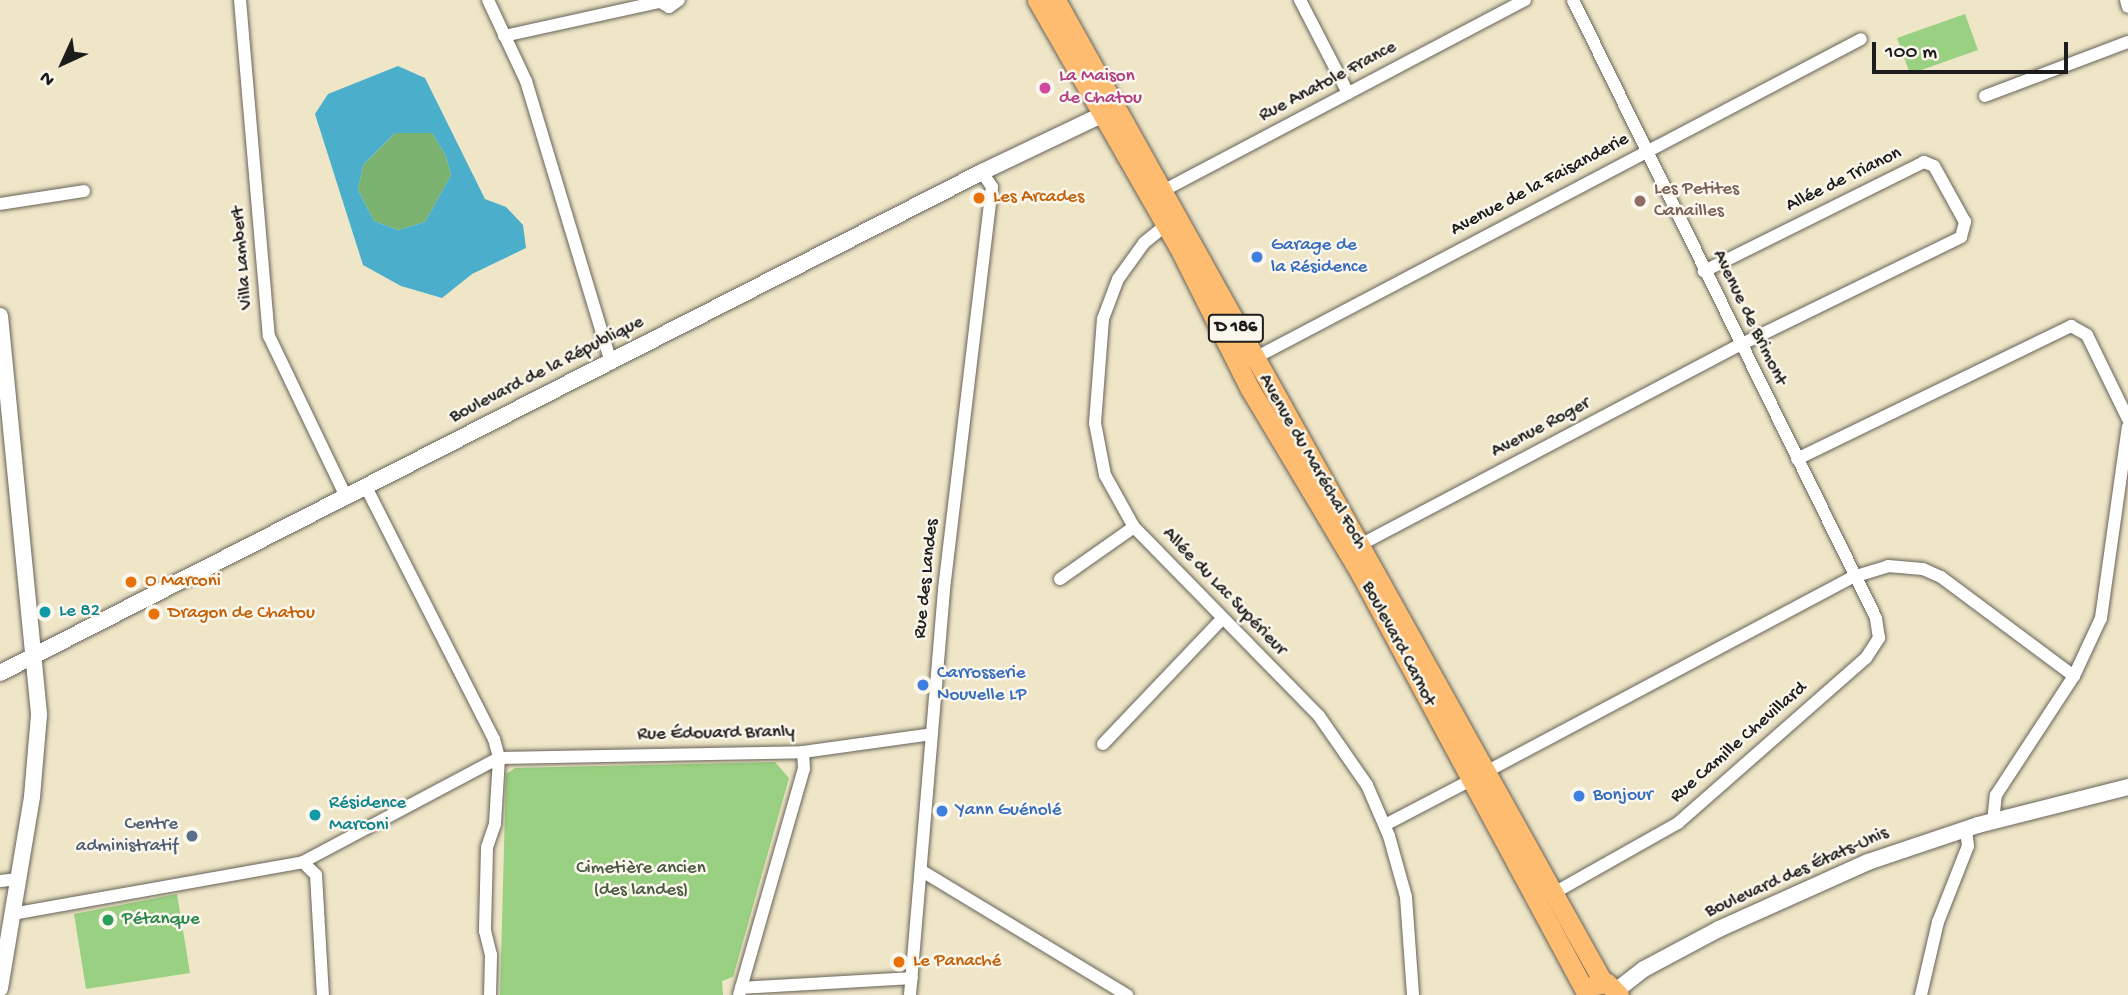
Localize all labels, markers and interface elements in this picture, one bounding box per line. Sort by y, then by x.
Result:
north arrow [28,28,98,98]
scale bar [1876,28,2072,72]
street label: Rue Anatole France [1255,36,1401,128]
text: 100 m [1885,41,1937,66]
text: N [35,66,60,91]
place label: La Maison de Chatou [1059,66,1142,110]
marker: La Maison de Chatou [1037,80,1053,96]
street label: Avenue de la Faisanderie [1447,128,1633,242]
street label: Allée de Trianon [1782,142,1906,218]
place label: Les Petites Canailles [1654,179,1739,223]
place label: Les Arcades [993,187,1084,209]
marker: Les Arcades [971,190,987,206]
marker: Les Petites Canailles [1632,193,1648,209]
street label: Villa Lambert [227,205,259,311]
place label: Garage de la Résidence [1271,235,1367,279]
street label: Avenue de Brimont [1706,247,1792,389]
marker: Garage de la Résidence [1249,249,1265,265]
street label: Boulevard de la République [446,311,648,429]
road number: D 186 [1206,314,1266,342]
street label: Avenue du Maréchal Foch [1252,370,1372,554]
street label: Avenue Roger [1488,392,1594,464]
street label: Rue des Landes [909,518,945,640]
street label: Allée du Lac Supérieur [1157,523,1291,661]
place label: O Marconi [145,571,221,593]
marker: O Marconi [123,574,139,590]
street label: Boulevard Carnot [1356,578,1440,710]
place label: Le 82 [59,601,100,623]
place label: Dragon de Chatou [168,603,315,625]
marker: Le 82 [37,604,53,620]
marker: Dragon de Chatou [146,606,162,622]
place label: Carrosserie Nouvelle LP [937,663,1026,707]
marker: Carrosserie Nouvelle LP [915,677,931,693]
street label: Rue Camille Chevillard [1666,677,1812,809]
street label: Rue Édouard Branly [637,721,795,747]
place label: Bonjour [1593,785,1653,807]
marker: Bonjour [1571,788,1587,804]
place label: Résidence Marconi [329,793,406,837]
place label: Yann Guénolé [956,800,1062,822]
marker: Yann Guénolé [934,803,950,819]
marker: Résidence Marconi [307,807,323,823]
place label: Centre administratif [76,814,178,858]
street label: Boulevard des États-Unis [1702,822,1892,924]
marker: Centre administratif [184,828,200,844]
park label: Cimetière ancien (des landes) [576,858,706,902]
place label: Pétanque [122,909,200,931]
marker: Pétanque [100,912,116,928]
place label: Le Panaché [913,951,1001,973]
marker: Le Panaché [891,954,907,970]

